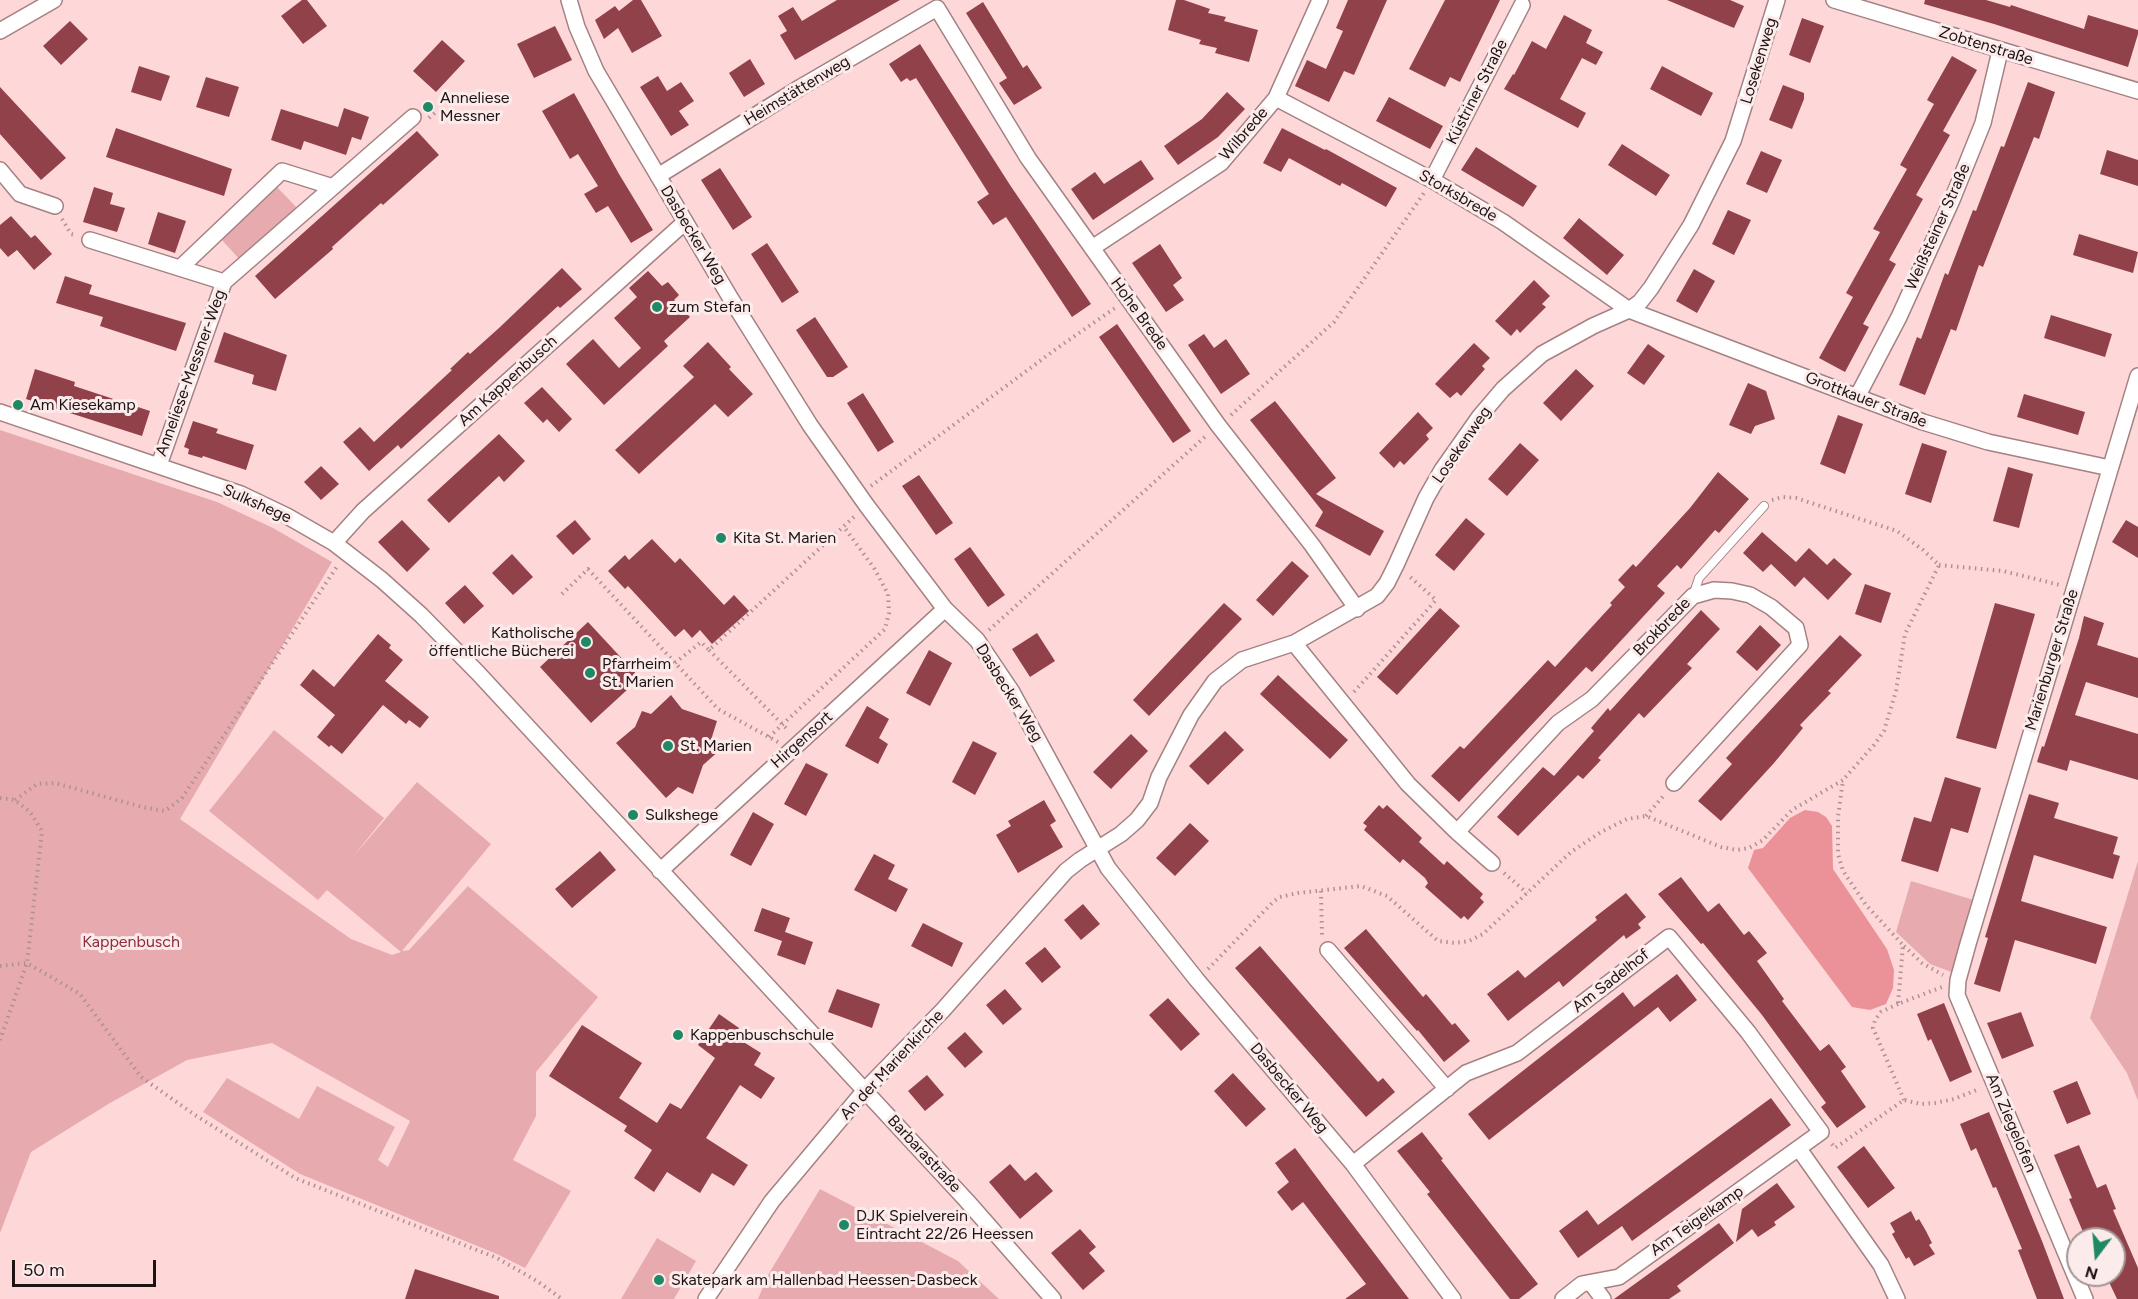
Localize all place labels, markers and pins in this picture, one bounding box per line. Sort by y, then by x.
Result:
place label: Anneliese Messner [440,88,510,126]
marker: Anneliese Messner [421,100,435,114]
place label: zum Stefan [669,297,751,317]
marker: zum Stefan [650,300,664,314]
place label: Am Kiesekamp [30,395,136,415]
marker: Am Kiesekamp [11,398,25,412]
place label: Kita St. Marien [733,528,836,548]
marker: Kita St. Marien [714,531,728,545]
place label: Katholische öffentliche Bücherei [429,623,574,661]
marker: Katholische öffentliche Bücherei [579,635,593,649]
place label: Pfarrheim St. Marien [602,654,674,692]
marker: Pfarrheim St. Marien [583,666,597,680]
place label: St. Marien [680,736,752,756]
marker: St. Marien [661,739,675,753]
place label: Sulkshege [645,805,718,825]
marker: Sulkshege [626,808,640,822]
place label: Kappenbuschschule [690,1025,834,1045]
marker: Kappenbuschschule [671,1028,685,1042]
place label: DJK Spielverein Eintracht 22/26 Heessen [856,1206,1033,1244]
marker: DJK Spielverein Eintracht 22/26 Heessen [837,1218,851,1232]
place label: Skatepark am Hallenbad Heessen-Dasbeck [671,1270,977,1290]
marker: Skatepark am Hallenbad Heessen-Dasbeck [652,1273,666,1287]

